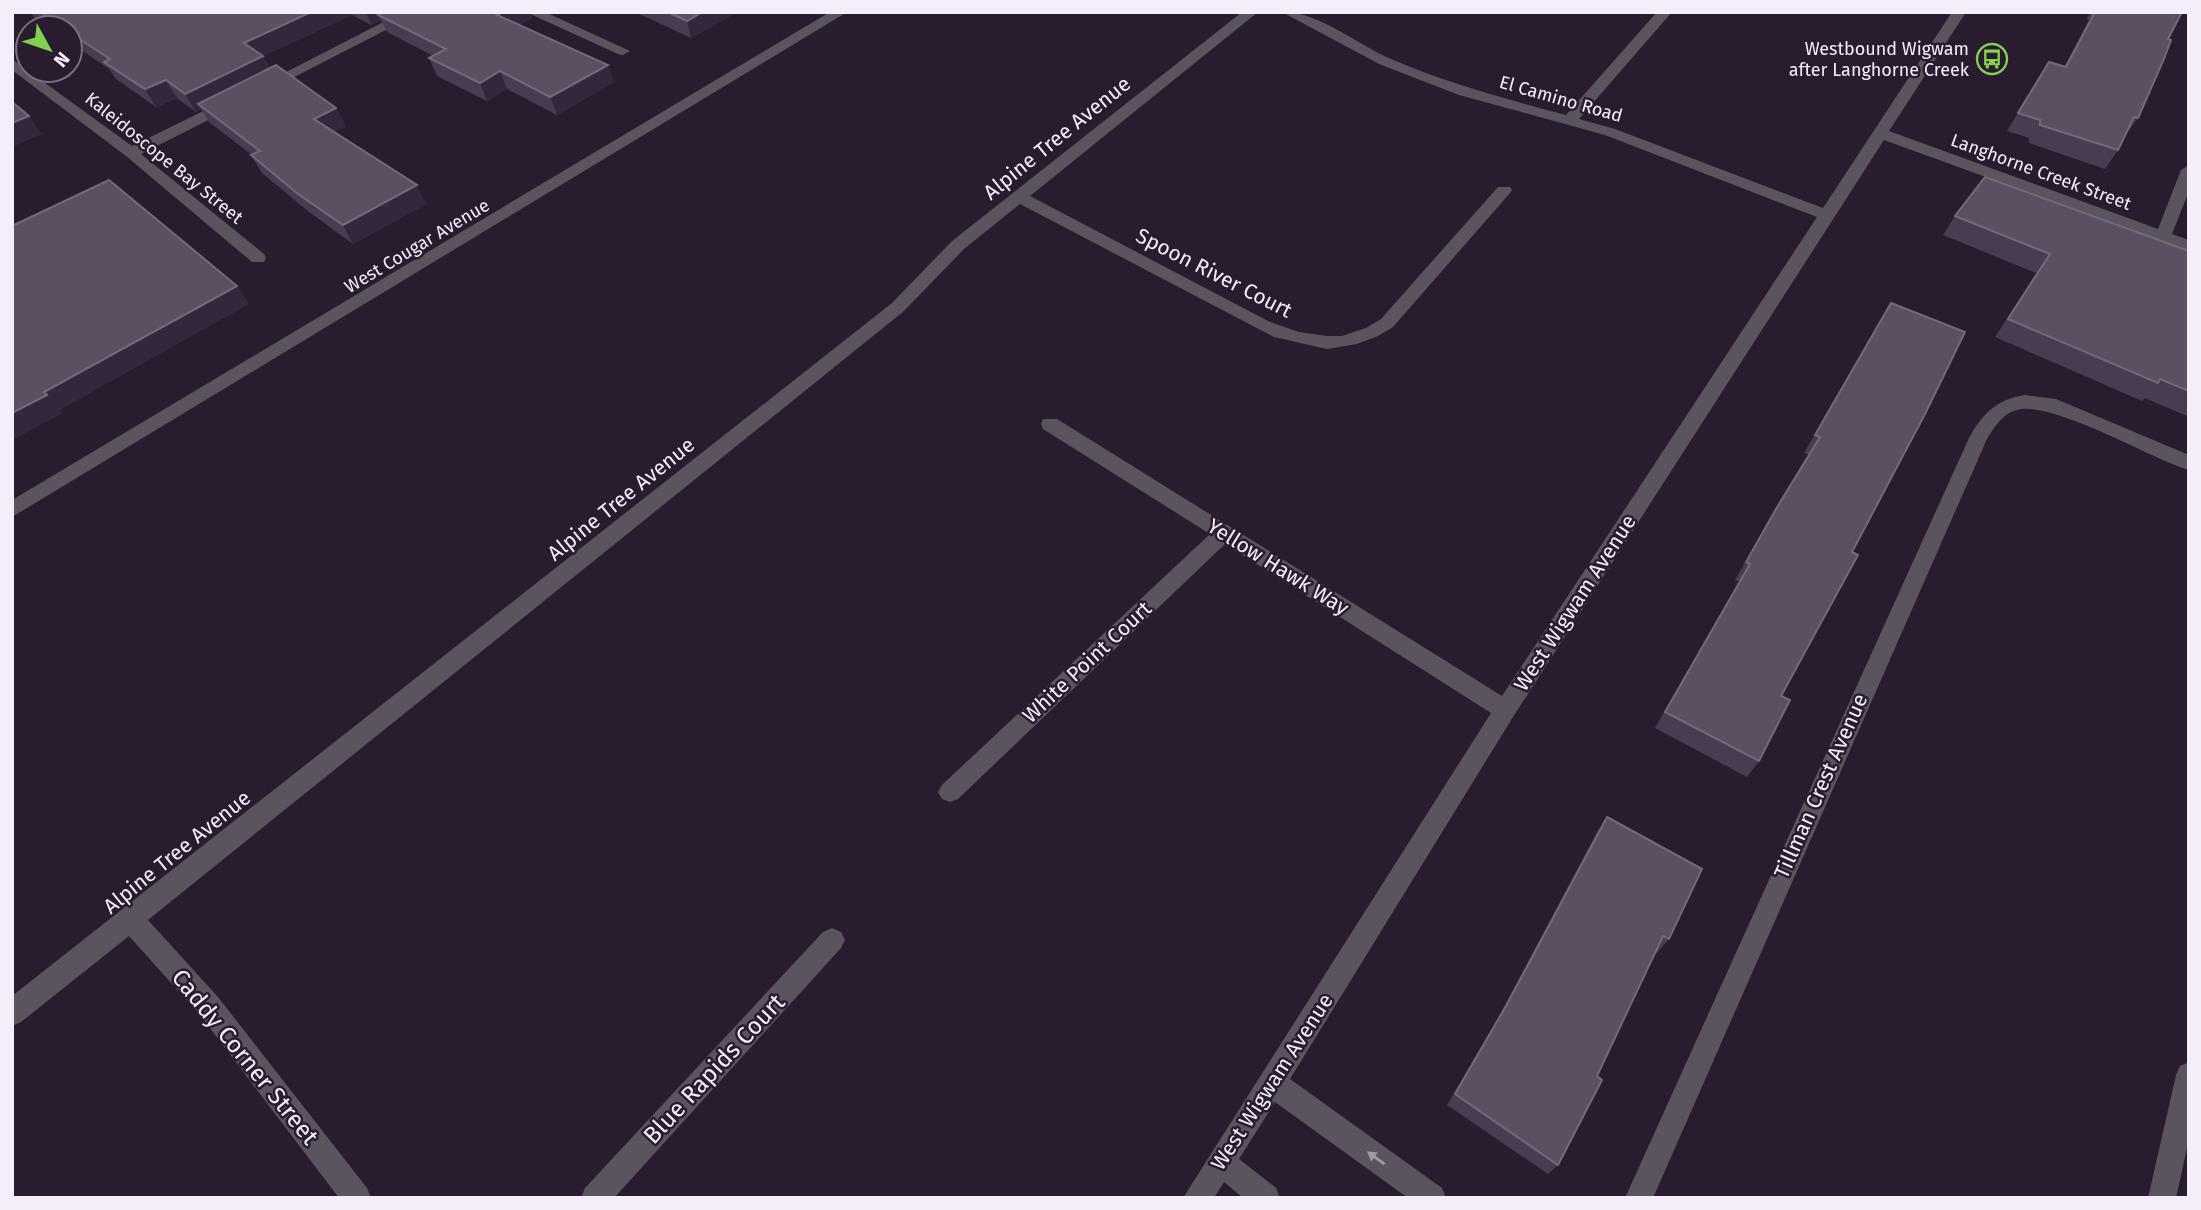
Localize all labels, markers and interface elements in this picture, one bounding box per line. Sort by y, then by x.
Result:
north arrow [14,14,84,84]
place label: Westbound Wigwam after Langhorne Creek [1789,38,1970,81]
bus stop icon: Westbound Wigwam after Langhorne Creek [1975,42,2009,76]
text: N [49,47,75,72]
street label: Alpine Tree Avenue [978,71,1136,205]
street label: El Camino Road [1497,71,1625,127]
street label: Kaleidoscope Bay Street [81,88,248,229]
street label: Langhorne Creek Street [1948,129,2135,215]
street label: West Cougar Avenue [341,194,493,298]
street label: Spoon River Court [1132,222,1297,324]
street label: Alpine Tree Avenue [542,432,700,566]
street label: West Wigwam Avenue [1508,510,1642,696]
street label: Yellow Hawk Way [1202,513,1354,621]
street label: White Point Court [1017,595,1157,728]
street label: Tillman Crest Avenue [1769,690,1873,882]
street label: Alpine Tree Avenue [98,785,256,919]
street label: Caddy Corner Street [166,964,324,1150]
street label: Blue Rapids Court [638,988,791,1150]
street label: West Wigwam Avenue [1205,989,1339,1175]
one-way arrow [1367,1151,1385,1165]

